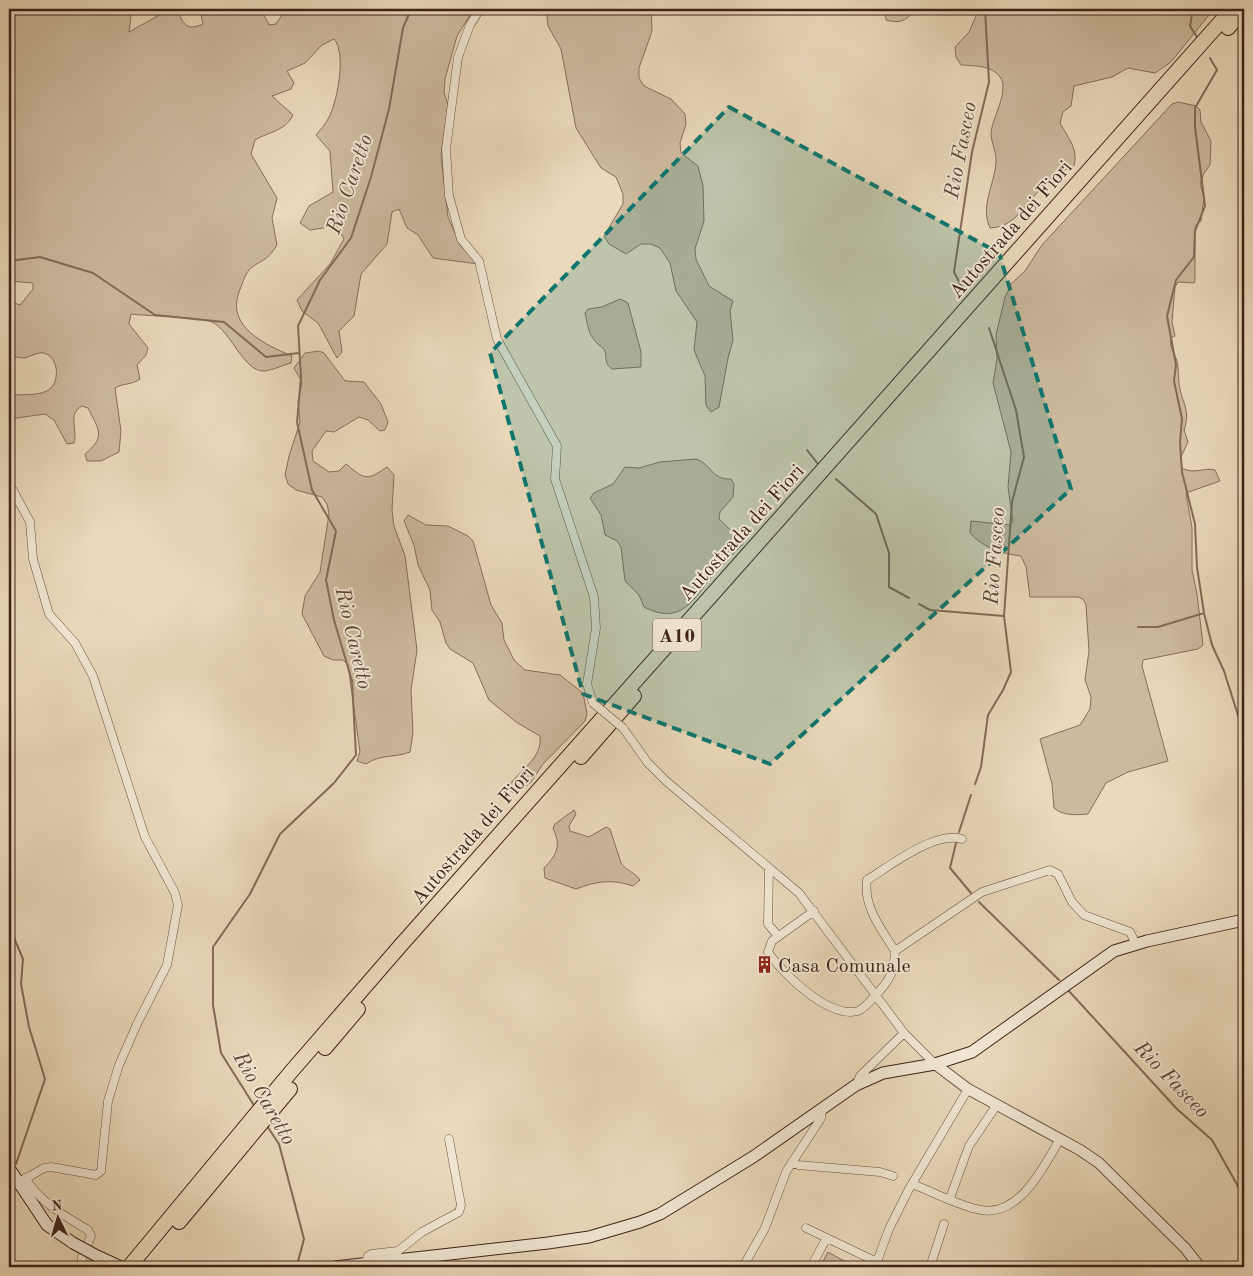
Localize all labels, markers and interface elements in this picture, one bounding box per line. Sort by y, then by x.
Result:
water label: Rio Fasceo [942,100,981,201]
water label: Rio Caretto [323,132,377,238]
street label: Autostrada dei Fiori [946,157,1077,303]
street label: Autostrada dei Fiori [676,461,809,605]
water label: Rio Fasceo [982,507,1009,607]
water label: Rio Caretto [330,584,374,691]
road number: A10 [653,618,701,652]
street label: Autostrada dei Fiori [408,763,539,909]
building icon: Casa Comunale [754,955,774,975]
place label: Casa Comunale [778,957,911,977]
water label: Rio Fasceo [1129,1037,1212,1123]
water label: Rio Caretto [228,1048,299,1149]
north arrow [32,1194,82,1244]
text: N [51,1199,63,1213]

